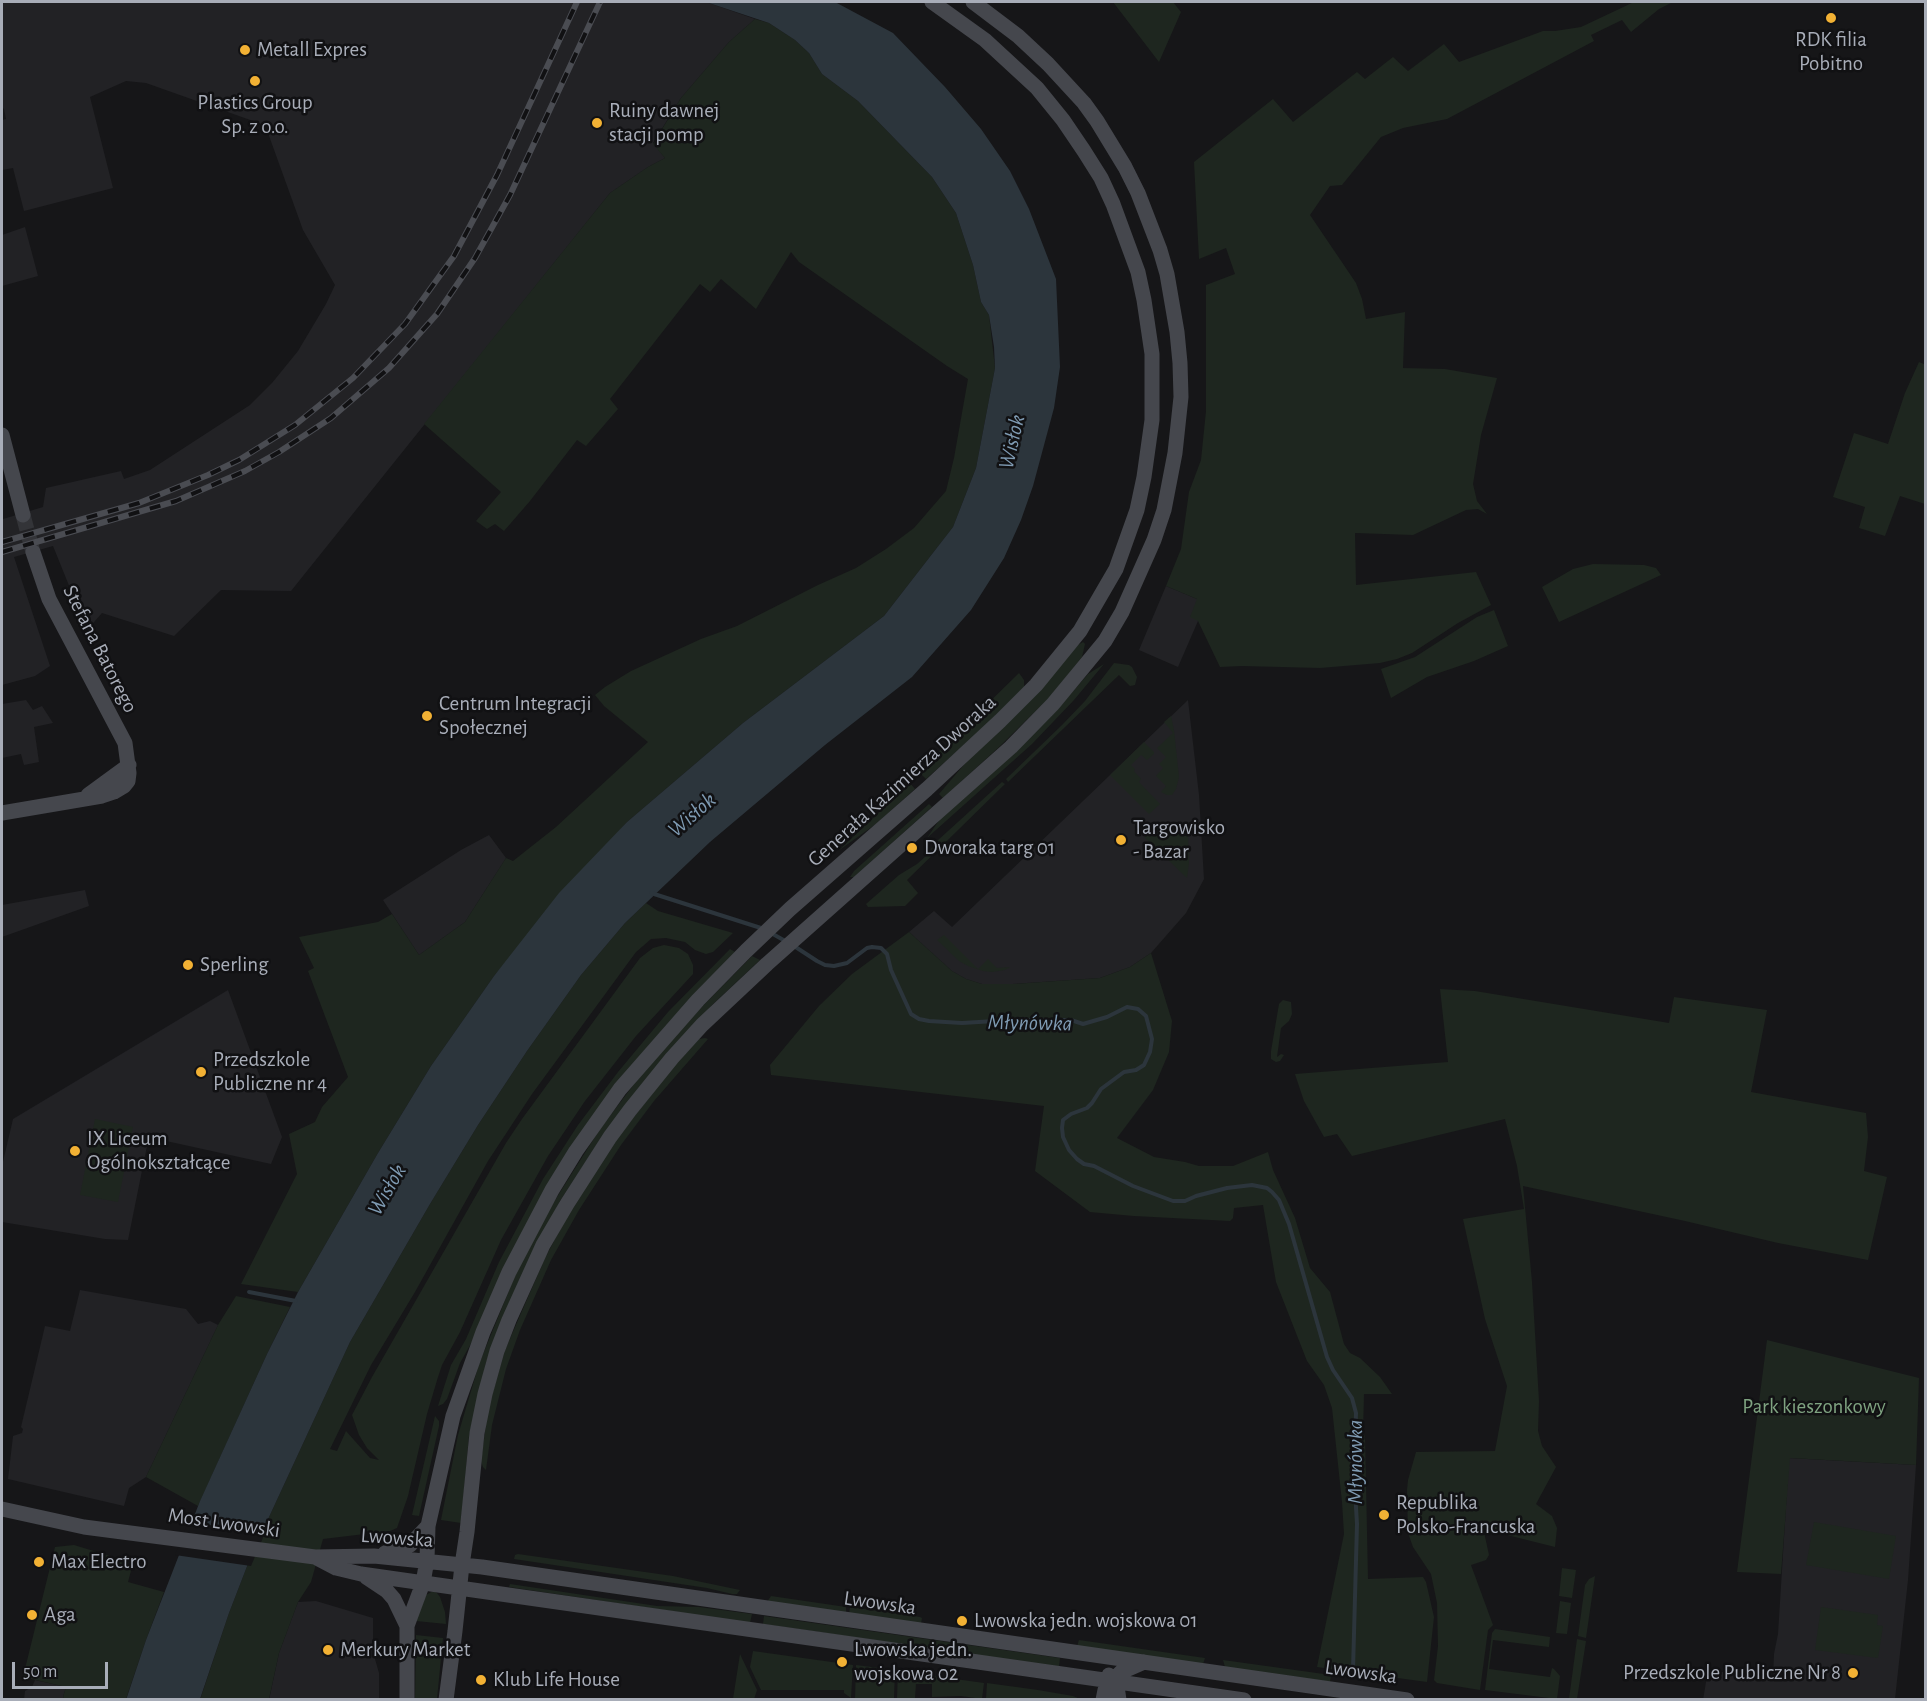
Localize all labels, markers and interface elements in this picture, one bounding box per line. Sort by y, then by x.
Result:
marker: RDK filia Pobitno [1824,11,1838,25]
place label: RDK filia Pobitno [1795,27,1867,77]
place label: Metall Expres [257,37,367,63]
marker: Metall Expres [238,43,252,57]
marker: Plastics Group Sp. z o.o. [248,74,262,88]
place label: Plastics Group Sp. z o.o. [197,90,313,140]
place label: Ruiny dawnej stacji pomp [609,98,719,148]
marker: Ruiny dawnej stacji pomp [590,116,604,130]
water label: Wisłok [993,412,1031,472]
street label: Stefana Batorego [57,581,143,717]
street label: Generała Kazimierza Dworaka [803,690,1001,872]
place label: Centrum Integracji Społecznej [439,691,592,741]
marker: Centrum Integracji Społecznej [420,709,434,723]
water label: Wisłok [663,787,721,843]
place label: Targowisko - Bazar [1133,815,1225,865]
marker: Targowisko - Bazar [1114,833,1128,847]
place label: Dworaka targ 01 [924,835,1055,861]
marker: Dworaka targ 01 [905,841,919,855]
place label: Sperling [200,952,268,978]
marker: Sperling [181,958,195,972]
water label: Młynówka [987,1009,1073,1037]
place label: Przedszkole Publiczne nr 4 [213,1047,327,1097]
marker: Przedszkole Publiczne nr 4 [194,1065,208,1079]
place label: IX Liceum Ogólnokształcące [87,1126,230,1176]
marker: IX Liceum Ogólnokształcące [68,1144,82,1158]
water label: Wisłok [362,1160,412,1220]
park label: Park kieszonkowy [1742,1394,1886,1420]
water label: Młynówka [1342,1420,1368,1504]
place label: Republika Polsko-Francuska [1396,1490,1535,1540]
street label: Most Lwowski [166,1503,282,1543]
marker: Republika Polsko-Francuska [1377,1508,1391,1522]
street label: Lwowska [360,1523,434,1553]
place label: Max Electro [51,1549,146,1575]
marker: Max Electro [32,1555,46,1569]
street label: Lwowska [842,1585,918,1621]
place label: Aga [44,1602,76,1628]
marker: Aga [25,1608,39,1622]
place label: Lwowska jedn. wojskowa 01 [974,1608,1198,1634]
marker: Lwowska jedn. wojskowa 01 [955,1614,969,1628]
place label: Merkury Market [340,1637,470,1663]
place label: Lwowska jedn. wojskowa 02 [854,1637,972,1687]
marker: Merkury Market [321,1643,335,1657]
scale bar [15,1650,111,1688]
street label: Lwowska [1323,1654,1399,1690]
marker: Lwowska jedn. wojskowa 02 [835,1655,849,1669]
place label: Przedszkole Publiczne Nr 8 [1623,1660,1841,1686]
text: 50 m [23,1663,57,1681]
marker: Przedszkole Publiczne Nr 8 [1846,1666,1860,1680]
place label: Klub Life House [493,1667,620,1693]
marker: Klub Life House [474,1673,488,1687]

